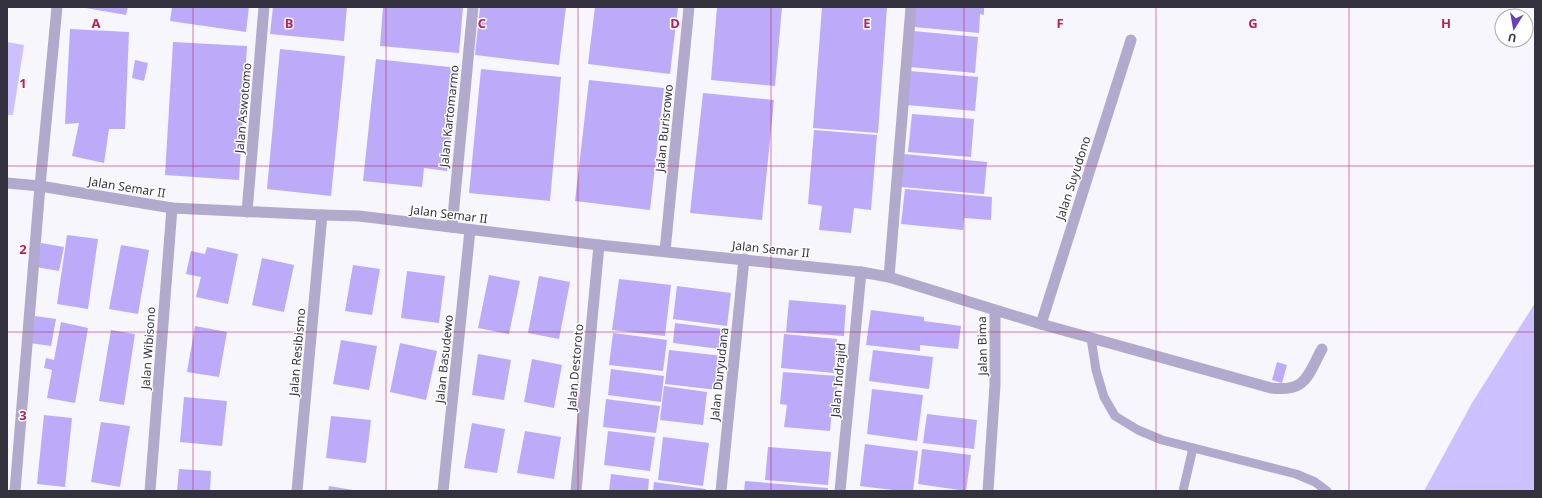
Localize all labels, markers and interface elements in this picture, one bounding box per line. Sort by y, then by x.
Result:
north arrow [1494,8,1534,48]
text: A [92,14,101,32]
text: B [285,14,293,32]
text: C [478,14,486,32]
text: D [670,14,680,32]
text: E [863,14,871,32]
text: F [1056,14,1064,32]
text: G [1248,14,1258,32]
text: H [1441,14,1451,32]
text: U [1506,30,1518,46]
street label: Jalan Aswotomo [230,62,255,155]
street label: Jalan Kartomarmo [435,64,463,169]
text: 1 [19,74,27,92]
street label: Jalan Burisrowo [651,83,677,174]
street label: Jalan Suyudono [1051,134,1095,223]
street label: Jalan Semar II [86,172,167,201]
street label: Jalan Semar II [408,201,489,227]
street label: Jalan Semar II [730,236,811,262]
text: 2 [19,240,27,258]
street label: Jalan Wibisono [137,306,159,391]
street label: Jalan Resibismo [285,307,309,398]
street label: Jalan Basudewo [431,314,457,405]
street label: Jalan Bima [973,316,991,377]
street label: Jalan Destoroto [563,323,587,412]
street label: Jalan Duryudana [706,327,732,422]
street label: Jalan Indrajid [826,342,850,419]
text: 3 [19,406,27,424]

